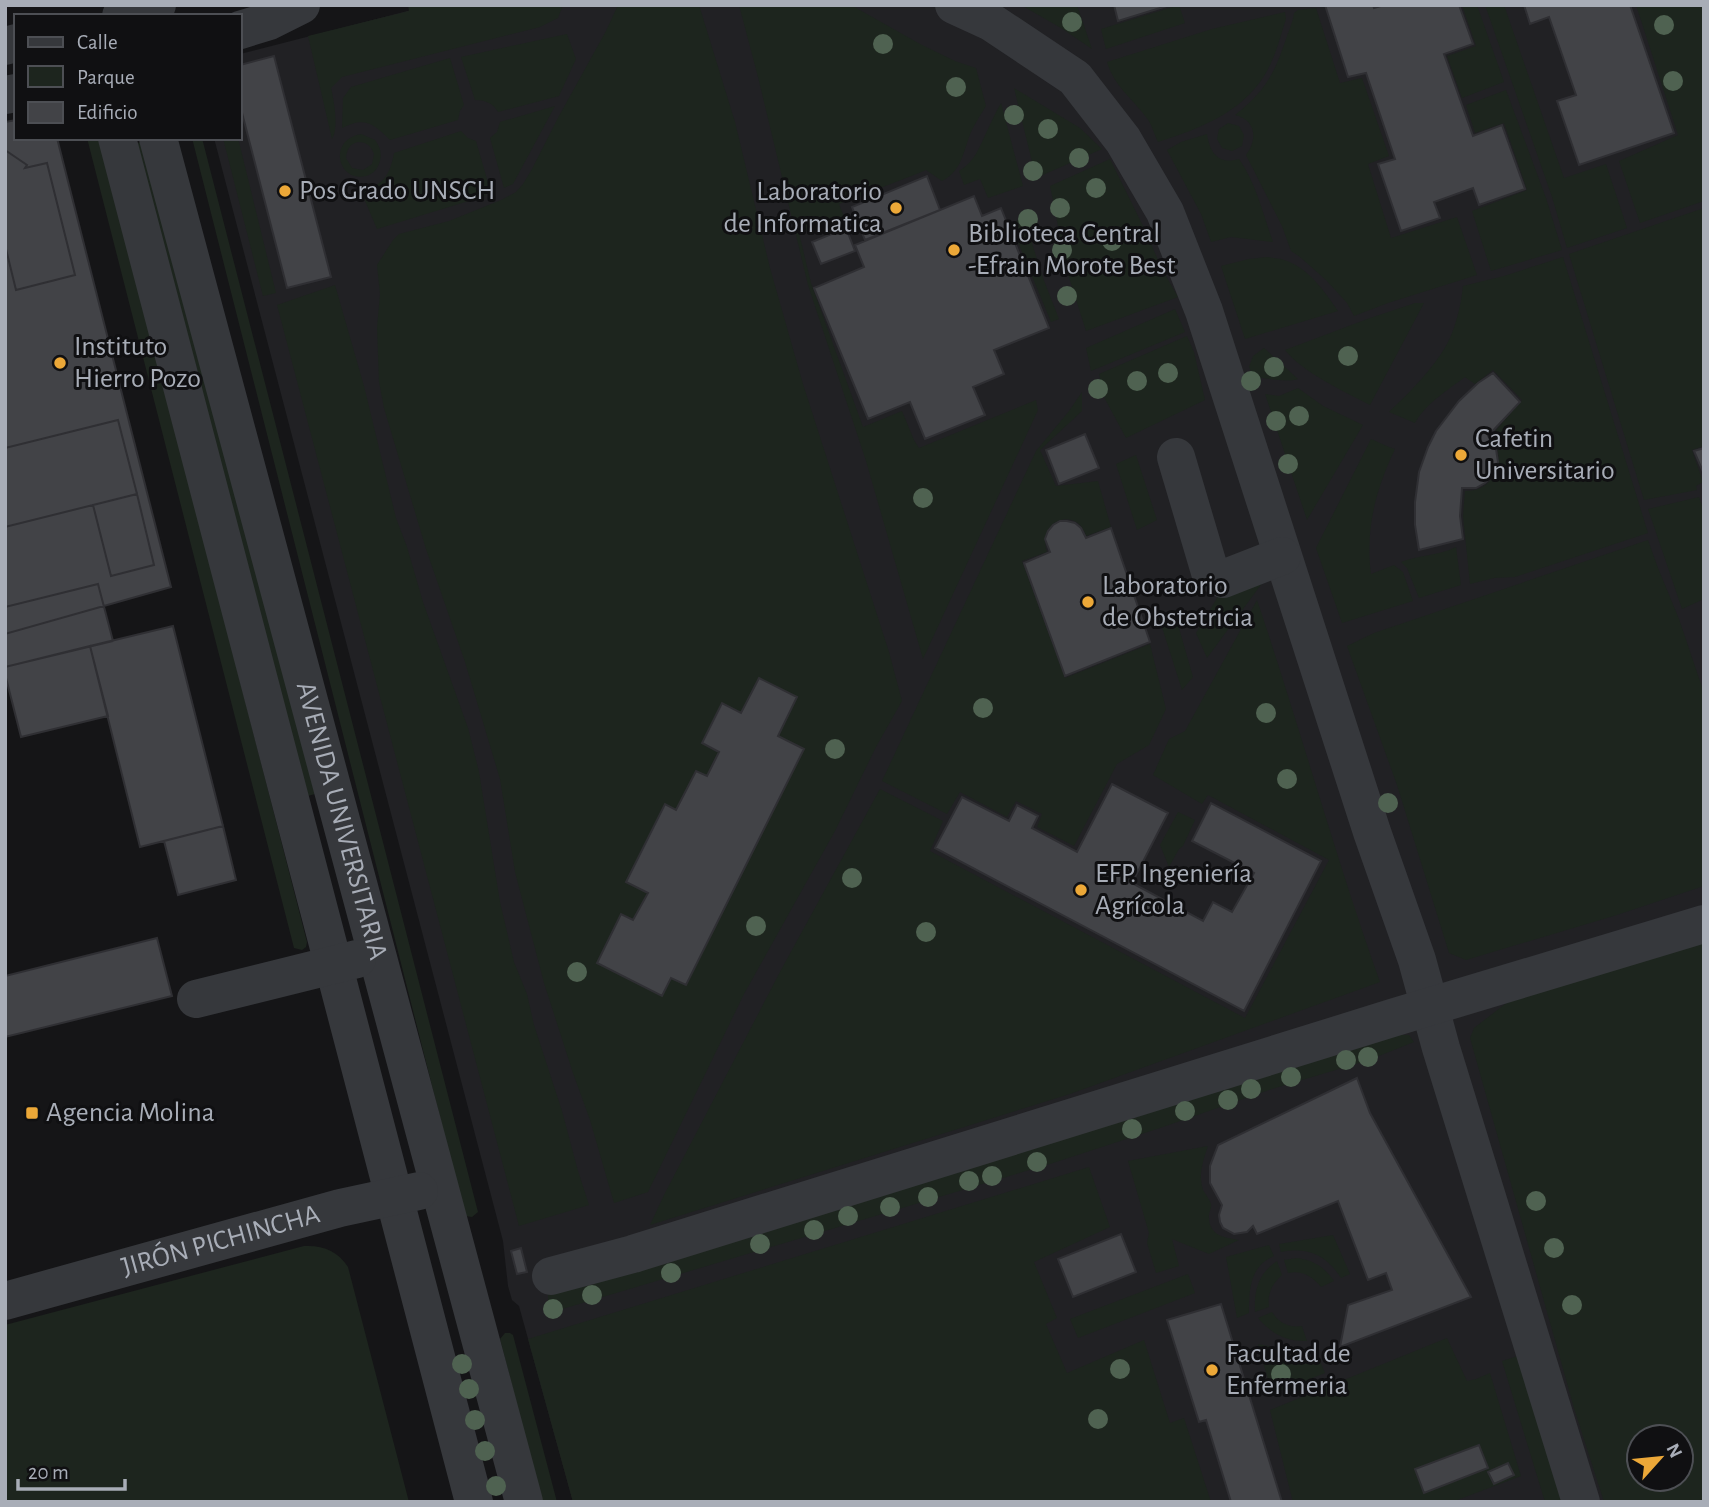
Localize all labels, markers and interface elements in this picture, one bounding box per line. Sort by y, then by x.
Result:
legend [14,14,242,140]
text: Calle [77,32,118,53]
text: Parque [77,67,135,88]
text: Edificio [77,102,138,123]
place label: Pos Grado UNSCH [299,177,495,205]
place label: Laboratorio de Informatica [724,178,882,238]
marker: Pos Grado UNSCH [277,183,293,199]
marker: Laboratorio de Informatica [888,200,904,216]
place label: Biblioteca Central -Efrain Morote Best [968,220,1176,280]
marker: Biblioteca Central -Efrain Morote Best [946,242,962,258]
place label: Instituto Hierro Pozo [74,333,201,393]
marker: Instituto Hierro Pozo [52,355,68,371]
place label: Cafetin Universitario [1475,425,1615,485]
marker: Cafetin Universitario [1453,447,1469,463]
place label: Laboratorio de Obstetricia [1102,572,1253,632]
marker: Laboratorio de Obstetricia [1080,594,1096,610]
street label: AVENIDA UNIVERSITARIA [291,679,392,963]
place label: EFP. Ingeniería Agrícola [1095,860,1252,920]
marker: EFP. Ingeniería Agrícola [1073,882,1089,898]
place label: Agencia Molina [46,1099,215,1127]
marker: Agencia Molina [24,1105,40,1121]
street label: JIRÓN PICHINCHA [119,1200,323,1282]
place label: Facultad de Enfermeria [1226,1340,1351,1400]
marker: Facultad de Enfermeria [1204,1362,1220,1378]
north arrow [1625,1423,1695,1493]
text: N [1662,1441,1685,1461]
scale bar [18,1448,124,1492]
text: 20 m [28,1462,69,1483]

